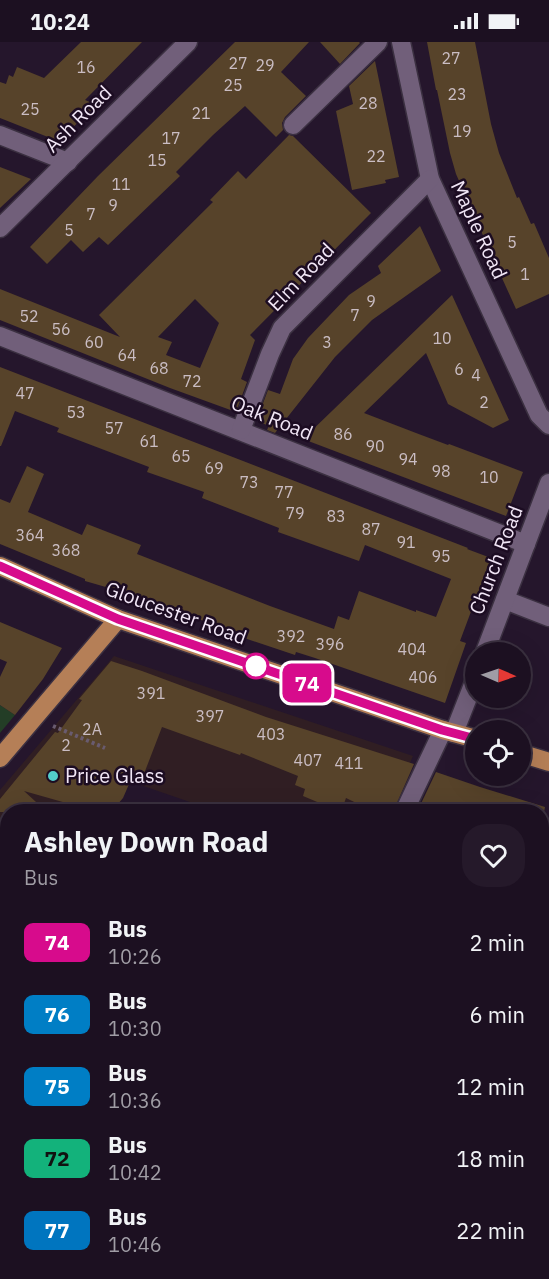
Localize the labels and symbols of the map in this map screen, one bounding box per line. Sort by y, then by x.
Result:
house number: 27 [441,48,461,68]
house number: 27 [228,53,248,73]
house number: 29 [255,55,275,75]
house number: 16 [76,57,96,77]
house number: 25 [223,75,243,95]
street label: Ash Road [38,79,117,158]
house number: 23 [447,84,467,104]
house number: 28 [358,93,378,113]
house number: 25 [20,99,40,119]
house number: 21 [191,103,211,123]
house number: 19 [452,121,472,141]
house number: 17 [161,128,181,148]
house number: 22 [366,146,386,166]
house number: 15 [147,150,167,170]
house number: 11 [111,174,131,194]
street label: Maple Road [445,176,514,283]
house number: 9 [108,195,118,215]
house number: 7 [86,204,96,224]
house number: 5 [64,220,74,240]
house number: 5 [507,232,517,252]
street label: Elm Road [261,237,340,317]
house number: 1 [520,264,530,284]
house number: 9 [366,291,376,311]
house number: 7 [350,305,360,325]
house number: 52 [19,306,39,326]
house number: 56 [51,319,71,339]
house number: 10 [432,328,452,348]
house number: 60 [84,332,104,352]
house number: 3 [322,332,332,352]
house number: 64 [117,345,137,365]
house number: 68 [149,358,169,378]
house number: 6 [454,359,464,379]
house number: 4 [471,365,481,385]
house number: 72 [182,371,202,391]
house number: 47 [15,383,35,403]
street label: Oak Road [227,389,317,446]
house number: 2 [479,392,489,412]
house number: 53 [66,402,86,422]
house number: 57 [104,418,124,438]
house number: 86 [333,424,353,444]
house number: 61 [139,431,159,451]
house number: 90 [365,436,385,456]
house number: 65 [171,446,191,466]
house number: 94 [398,449,418,469]
house number: 69 [204,458,224,478]
house number: 98 [431,461,451,481]
house number: 10 [479,467,499,487]
house number: 73 [239,472,259,492]
house number: 77 [274,482,294,502]
street label: Church Road [462,502,529,618]
house number: 79 [285,503,305,523]
house number: 83 [326,506,346,526]
house number: 87 [361,519,381,539]
house number: 364 [16,525,44,545]
house number: 91 [396,532,416,552]
house number: 368 [52,540,80,560]
house number: 95 [431,546,451,566]
street label: Gloucester Road [102,574,251,651]
house number: 392 [277,626,305,646]
house number: 396 [316,634,344,654]
house number: 404 [398,639,426,659]
north arrow [465,642,531,708]
unlabelled marker [243,653,269,679]
line badge: 74 [280,664,334,702]
house number: 406 [409,667,437,687]
house number: 391 [137,683,165,703]
house number: 397 [196,706,224,726]
house number: 2A [82,719,102,739]
house number: 403 [257,724,285,744]
house number: 2 [61,735,71,755]
house number: 407 [294,750,322,770]
house number: 411 [335,753,363,773]
place label: Price Glass [65,762,164,789]
marker: Price Glass [46,769,60,783]

